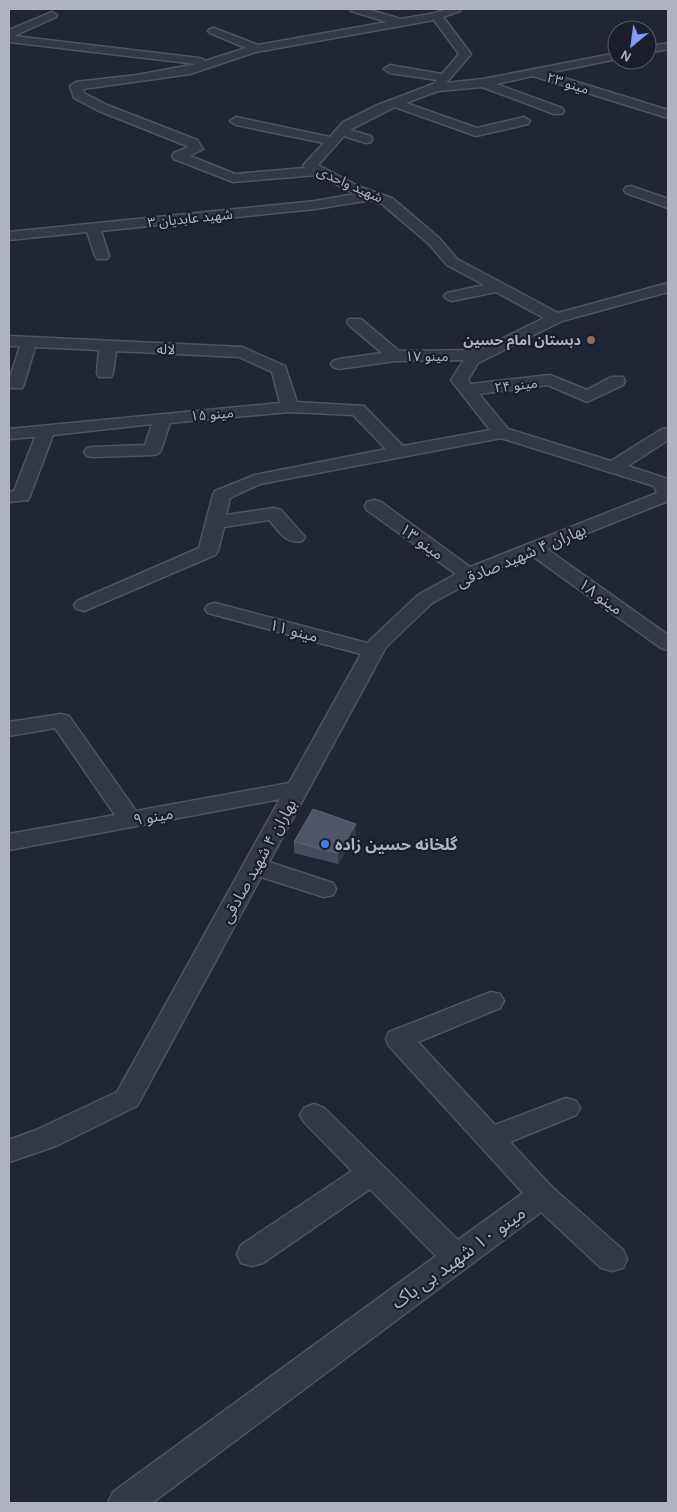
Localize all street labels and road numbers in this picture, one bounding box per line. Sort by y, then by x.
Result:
street label: مینو ۲۳ [545,69,591,98]
street label: شهید واحدی [314,162,385,206]
street label: شهید عابدیان ۳ [147,206,234,231]
street label: لاله [156,341,176,358]
street label: مینو ۱۷ [405,348,449,365]
street label: مینو ۲۴ [494,374,539,397]
street label: مینو ۱۵ [190,404,234,425]
street label: مینو ۱۳ [396,519,447,564]
street label: بهاران ۴ شهید صادقی [454,520,589,591]
street label: مینو ۱۸ [575,574,626,619]
street label: مینو ۱۱ [267,615,320,646]
street label: بهاران ۴ شهید صادقی [217,796,300,926]
street label: مینو ۹ [132,804,175,829]
street label: مینو ۱۰ شهید بی باک [387,1202,530,1314]

